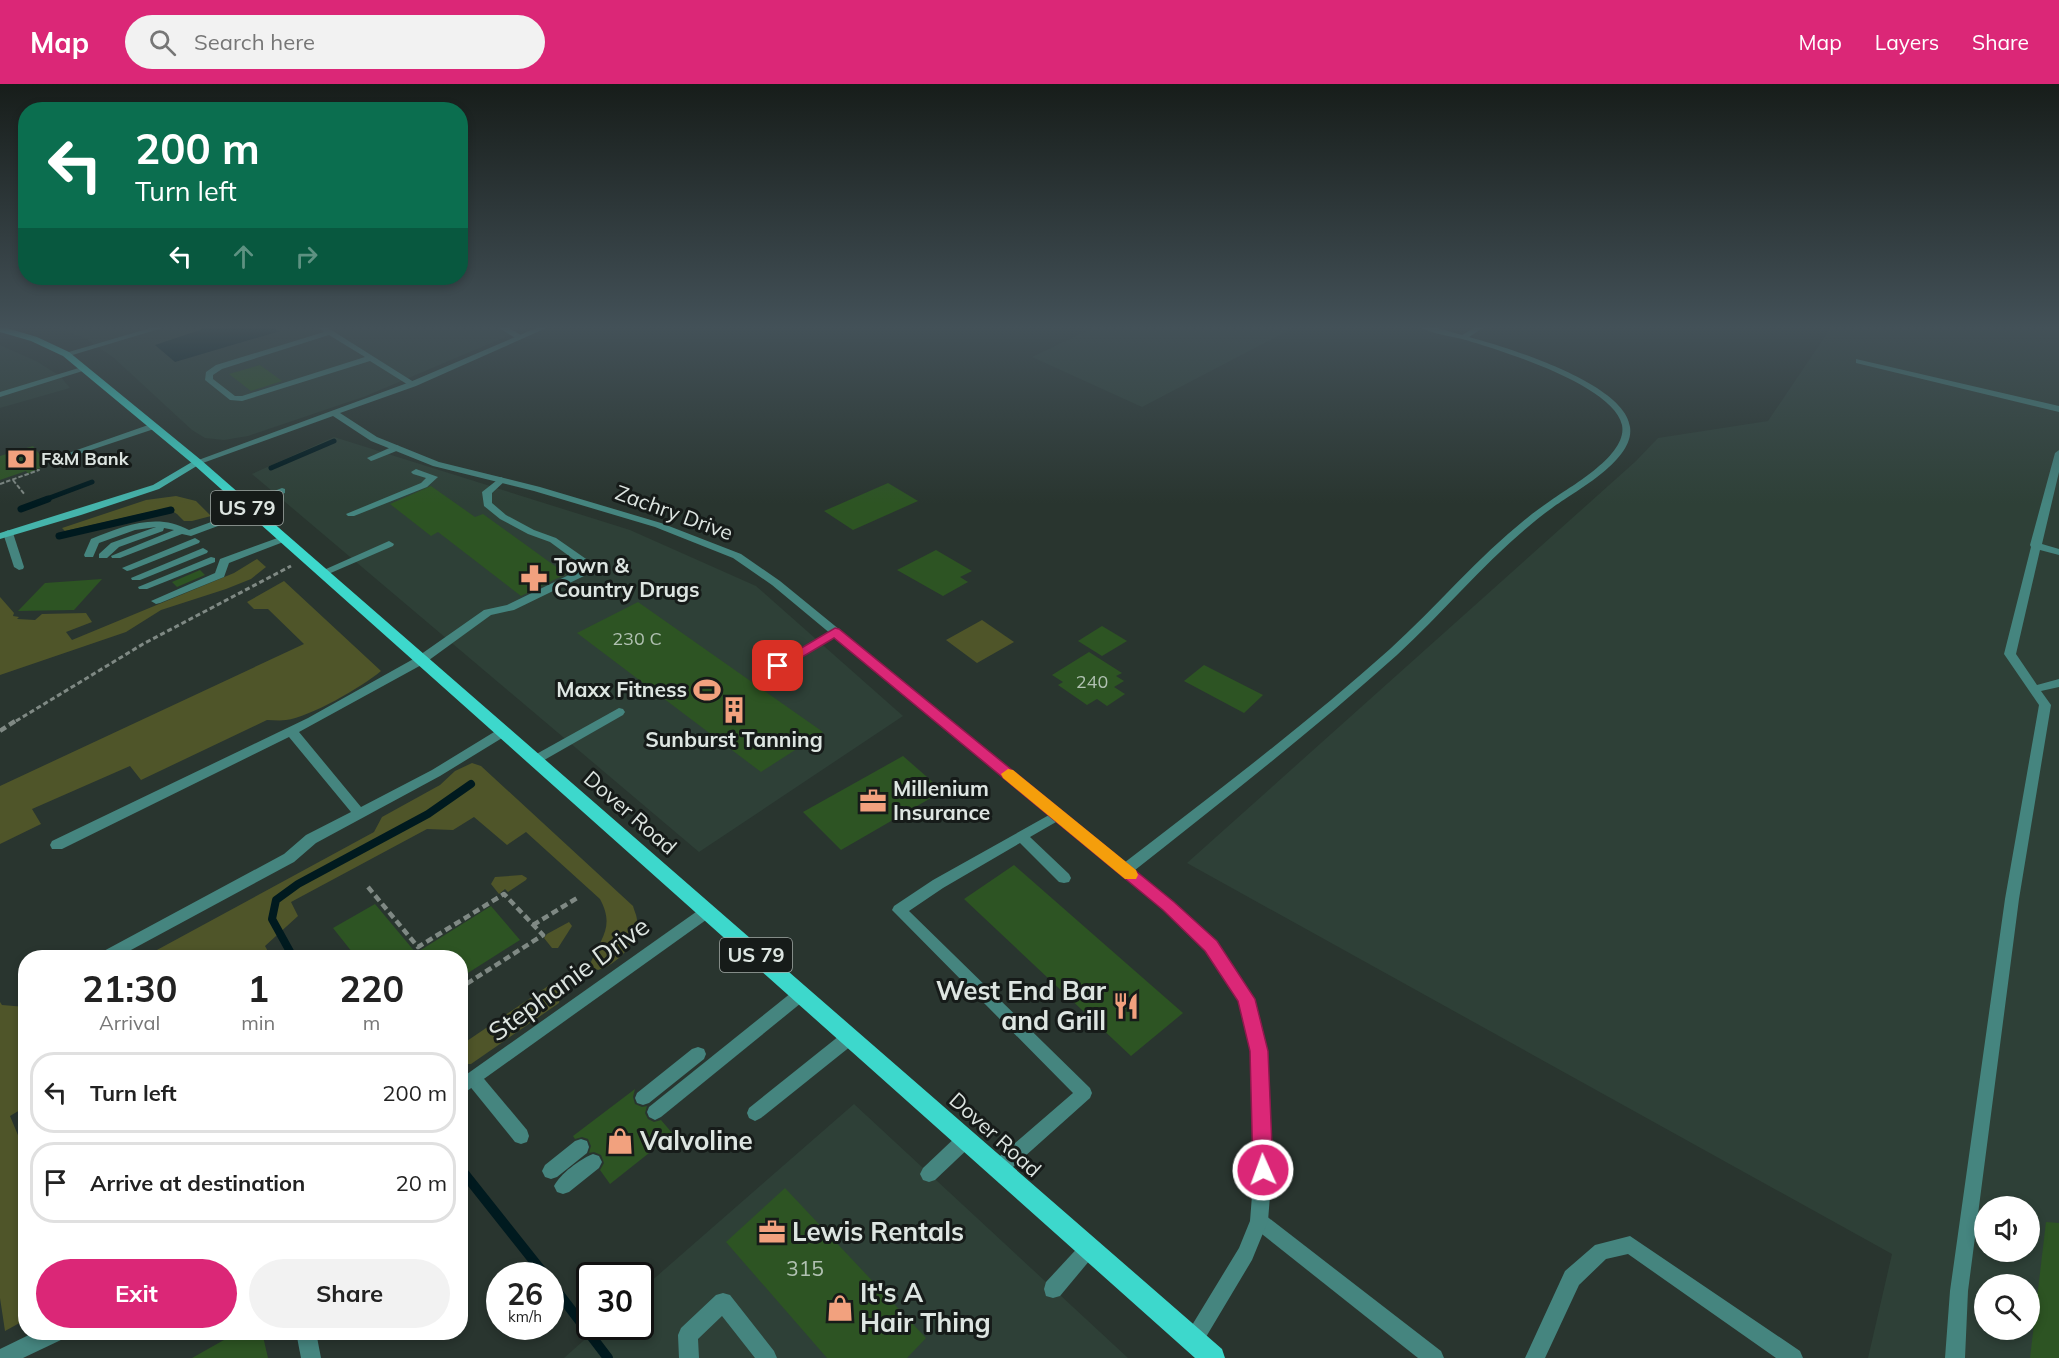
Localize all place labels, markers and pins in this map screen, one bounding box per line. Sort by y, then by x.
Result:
bank icon: F&M Bank [6,444,36,474]
place label: F&M Bank [41,447,130,470]
place label: Town & Country Drugs [554,552,700,602]
pharmacy icon: Town & Country Drugs [519,563,549,593]
pin [752,640,803,691]
sports icon: Maxx Fitness [692,675,722,705]
place label: Maxx Fitness [556,676,687,702]
building icon: Sunburst Tanning [719,695,749,725]
place label: Sunburst Tanning [645,726,823,752]
place label: Millenium Insurance [893,775,990,825]
office icon: Millenium Insurance [858,786,888,816]
place label: West End Bar and Grill [936,974,1107,1037]
restaurant icon: West End Bar and Grill [1111,991,1141,1021]
place label: Valvoline [639,1124,753,1157]
shop icon: Valvoline [605,1126,635,1156]
place label: Lewis Rentals [792,1215,964,1248]
office icon: Lewis Rentals [757,1217,787,1247]
place label: It's A Hair Thing [860,1276,991,1339]
shop icon: It's A Hair Thing [825,1293,855,1323]

